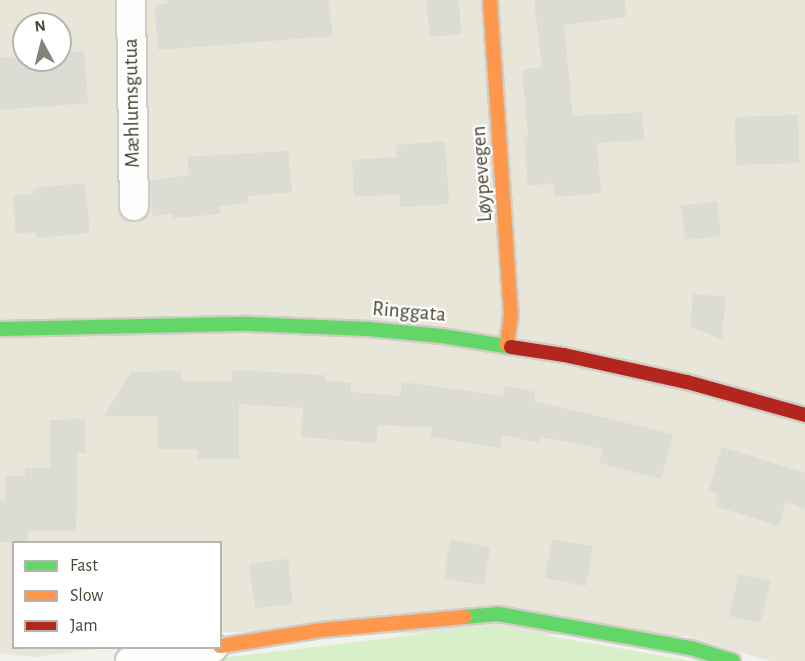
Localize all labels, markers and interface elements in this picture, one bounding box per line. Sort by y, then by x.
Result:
north arrow [12,12,72,72]
text: N [34,18,47,35]
street label: Mæhlumsgutua [118,38,146,168]
street label: Løypevegen [466,125,498,223]
street label: Ringgata [371,296,447,328]
legend [12,541,222,649]
text: Fast [70,557,98,575]
text: Slow [70,587,103,605]
text: Jam [70,617,98,635]

